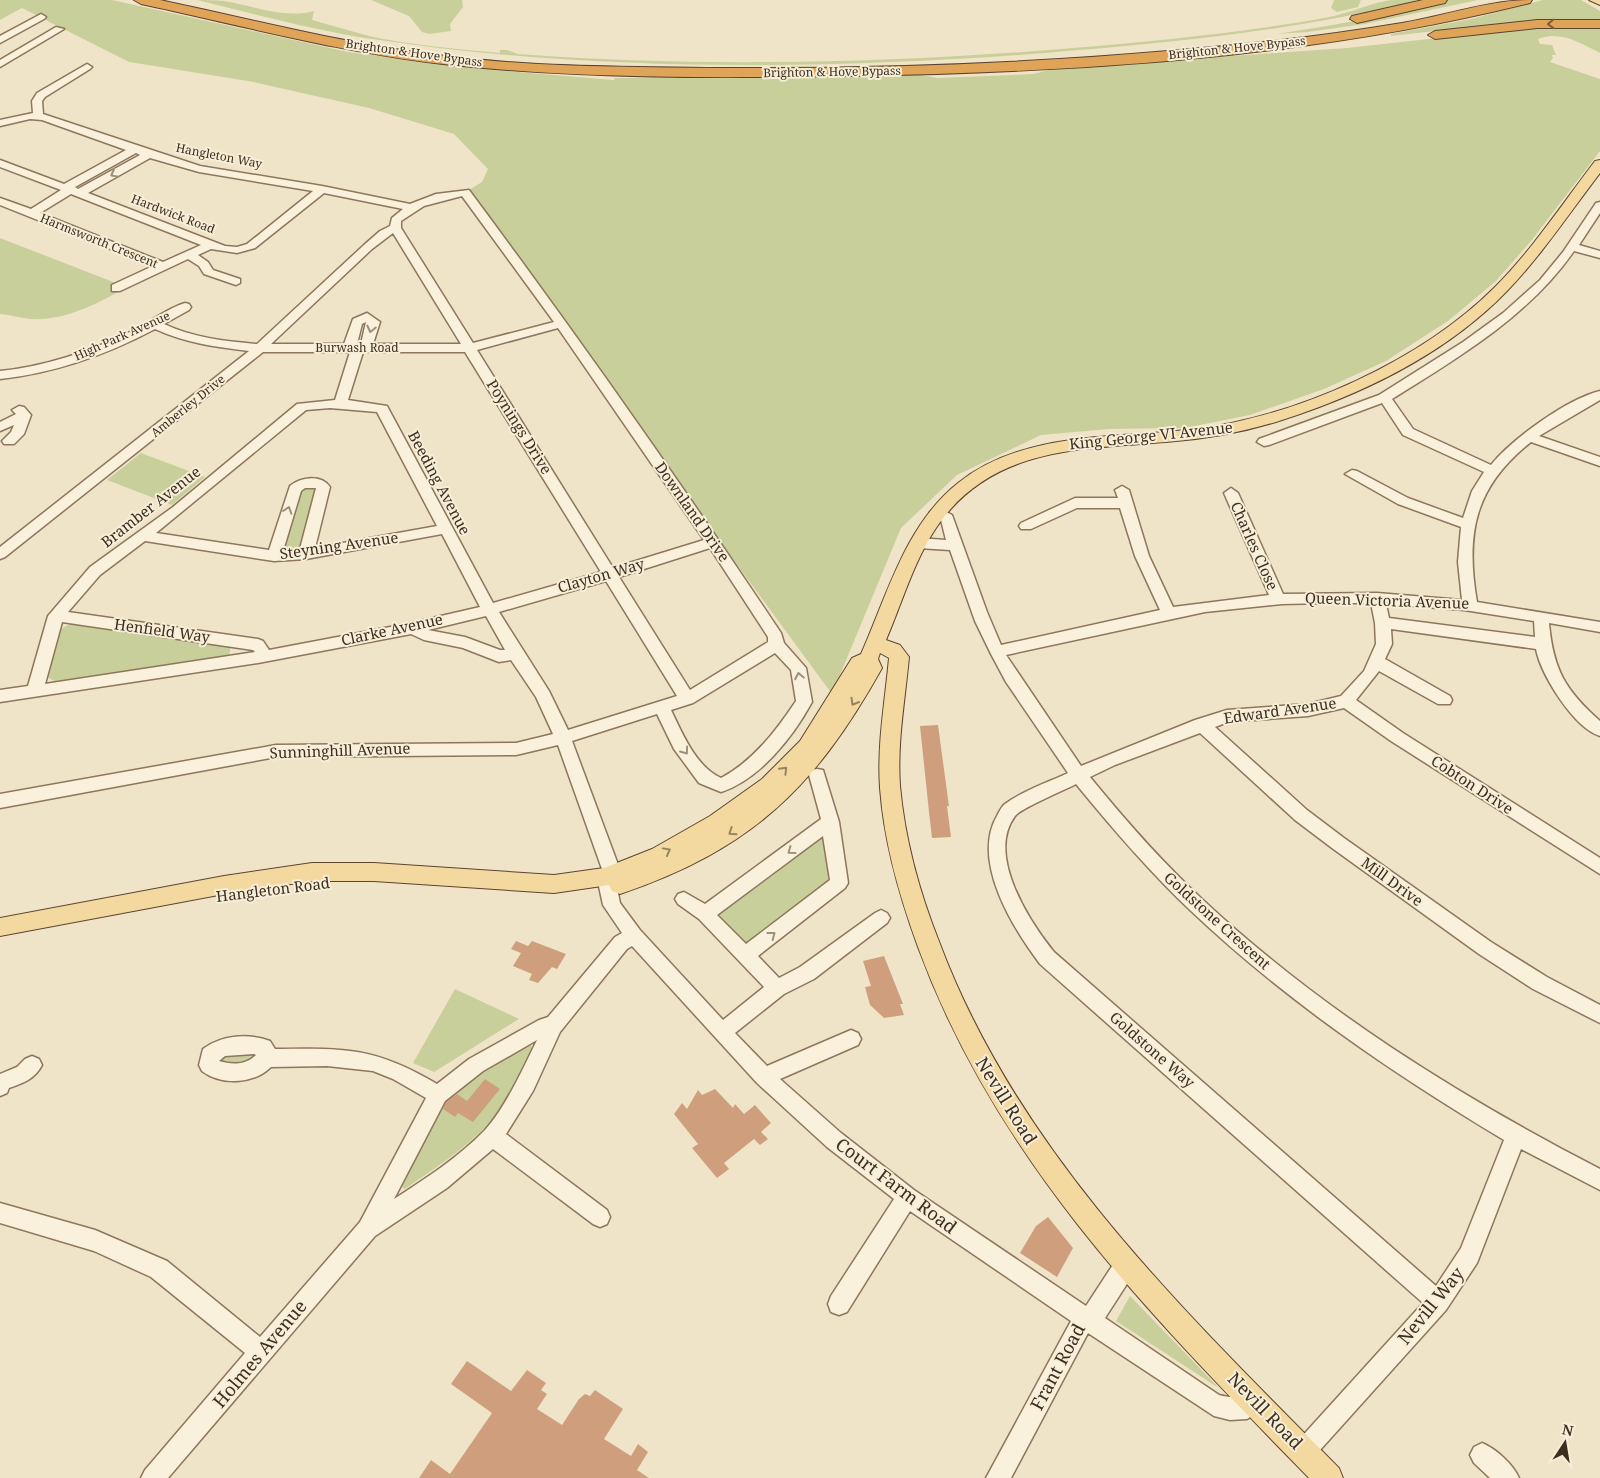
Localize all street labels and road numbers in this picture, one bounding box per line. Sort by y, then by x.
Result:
street label: Brighton & Hove Bypass [1168,32,1306,63]
street label: Brighton & Hove Bypass [345,35,483,71]
street label: Brighton & Hove Bypass [763,62,901,81]
street label: Hangleton Way [174,139,264,172]
street label: Hardwick Road [129,190,218,238]
street label: Harmsworth Crescent [38,209,161,272]
street label: High Park Avenue [71,307,172,364]
street label: Burwash Road [315,339,399,356]
street label: Amberley Drive [147,370,228,441]
street label: Poynings Drive [483,375,557,478]
street label: King George VI Avenue [1068,416,1234,454]
street label: Beeding Avenue [404,427,476,538]
street label: Downland Drive [651,458,735,565]
street label: Bramber Avenue [97,461,204,551]
street label: Charles Close [1226,498,1283,593]
street label: Steyning Avenue [278,527,400,563]
street label: Clayton Way [555,553,647,597]
street label: Queen Victoria Avenue [1305,587,1470,613]
street label: Clarke Avenue [339,608,444,650]
street label: Henfield Way [113,613,212,647]
street label: Edward Avenue [1222,692,1338,728]
street label: Sunninghill Avenue [269,738,411,762]
street label: Cobton Drive [1428,750,1517,818]
street label: Mill Drive [1358,852,1427,910]
street label: Goldstone Crescent [1160,867,1275,974]
street label: Hangleton Road [215,872,331,906]
street label: Goldstone Way [1106,1007,1200,1092]
street label: Nevill Road [971,1052,1043,1149]
street label: Court Farm Road [831,1132,962,1239]
street label: Nevill Way [1392,1261,1469,1349]
street label: Holmes Avenue [207,1294,311,1412]
street label: Frant Road [1024,1319,1090,1414]
street label: Nevill Road [1223,1366,1309,1454]

